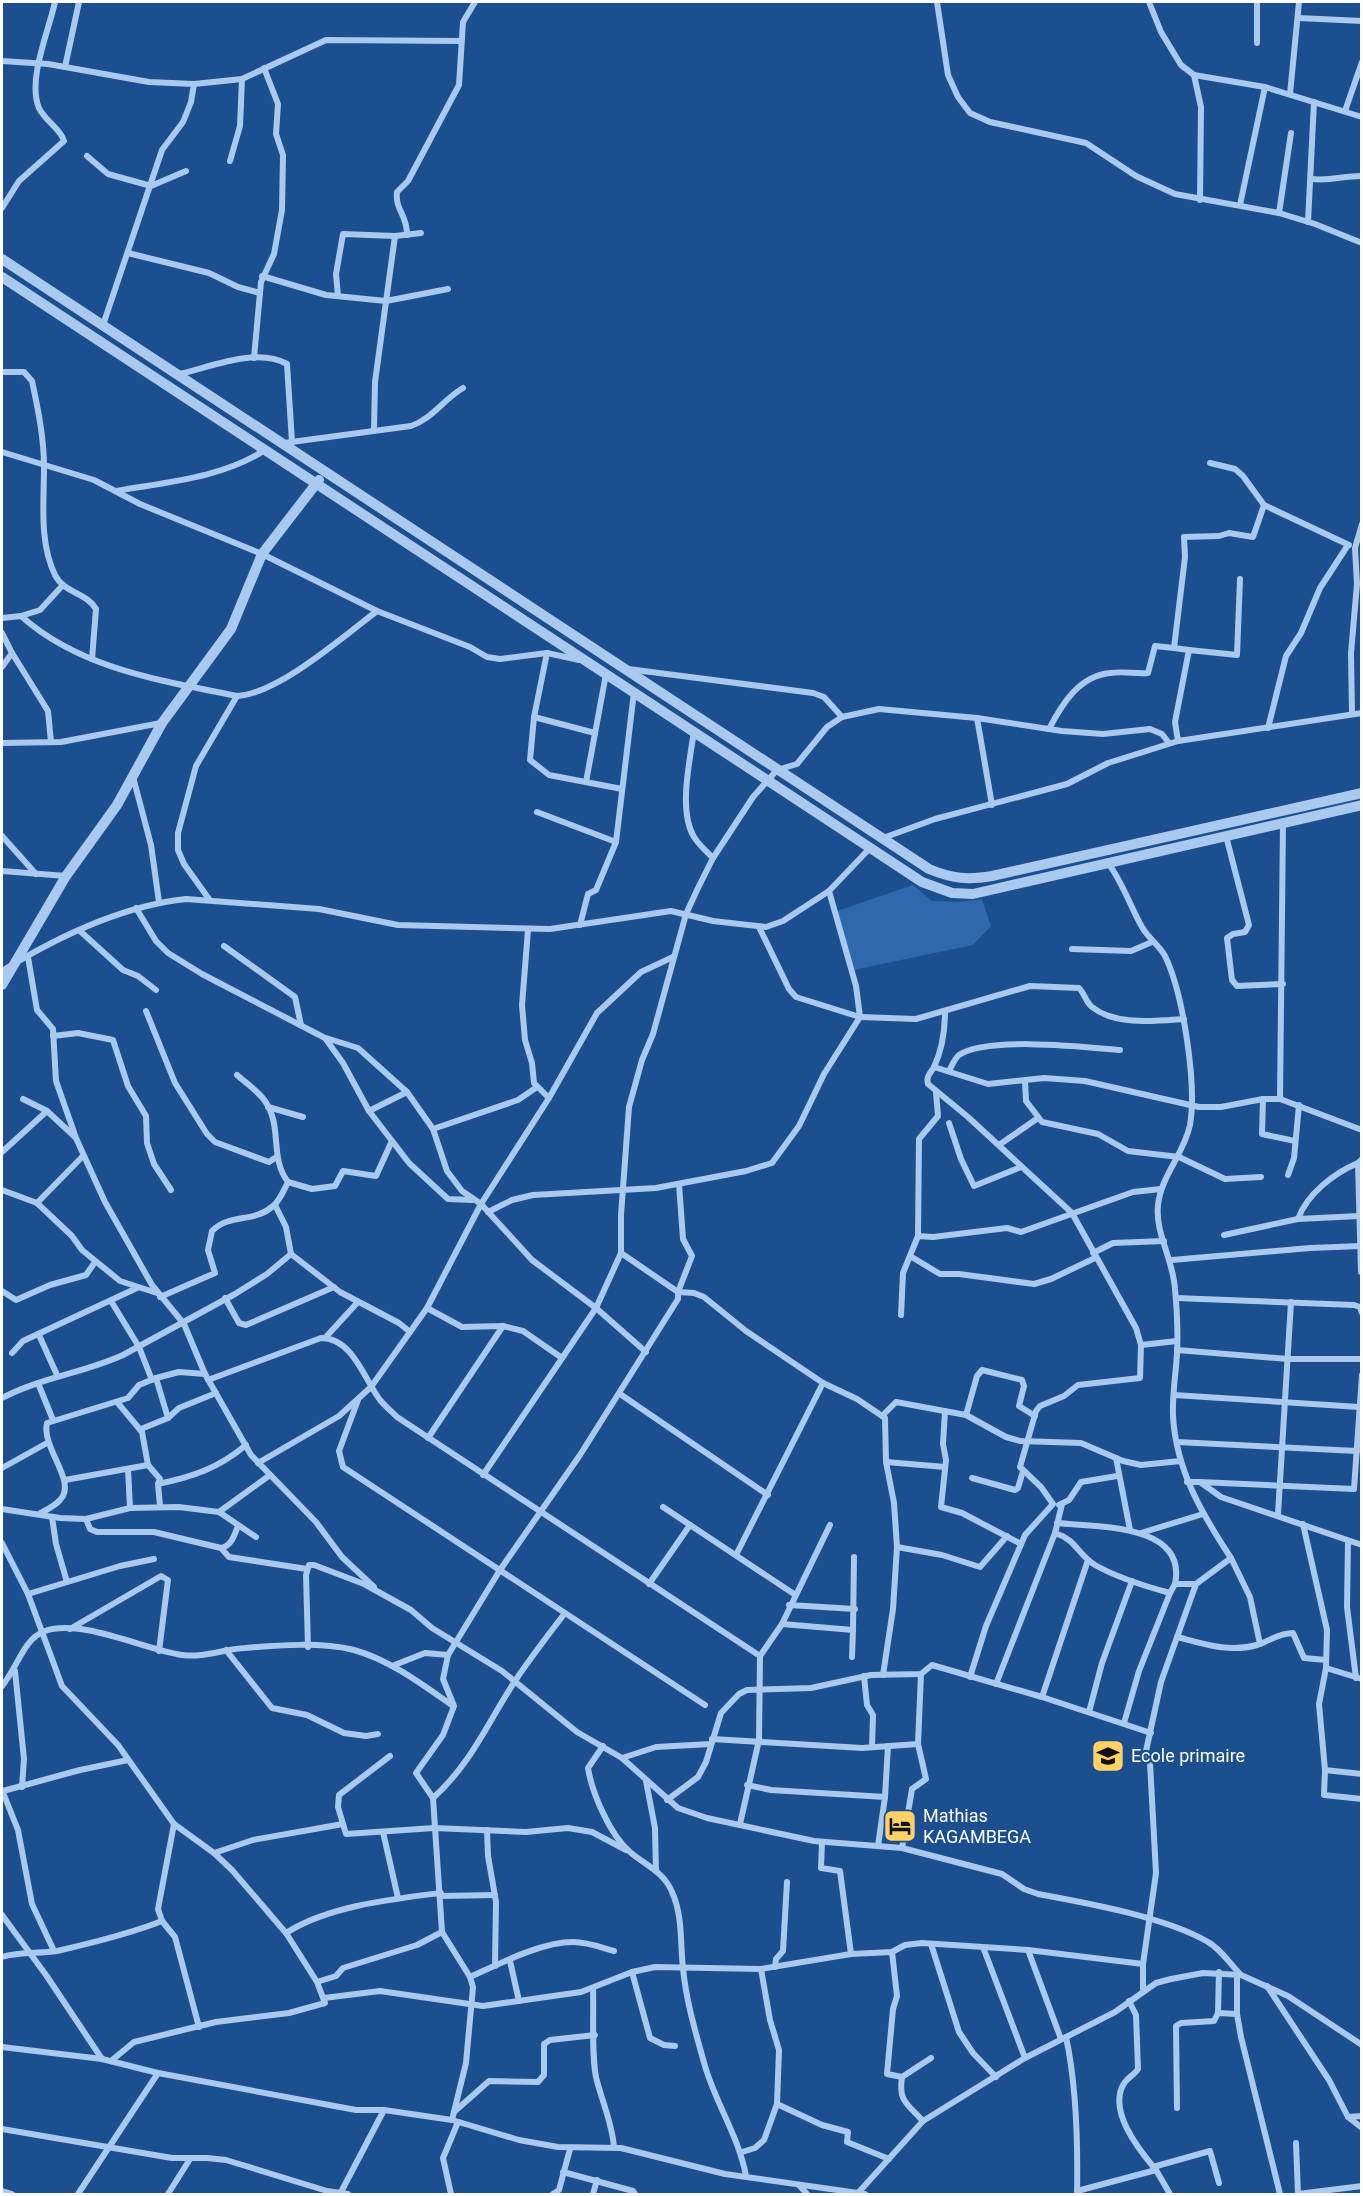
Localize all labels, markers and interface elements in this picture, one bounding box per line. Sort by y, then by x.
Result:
school or university icon: Ecole primaire [1090,1738,1126,1774]
place label: Ecole primaire [1131,1745,1245,1766]
place label: Mathias KAGAMBEGA [923,1805,1031,1847]
hotel icon: Mathias KAGAMBEGA [882,1808,918,1844]

